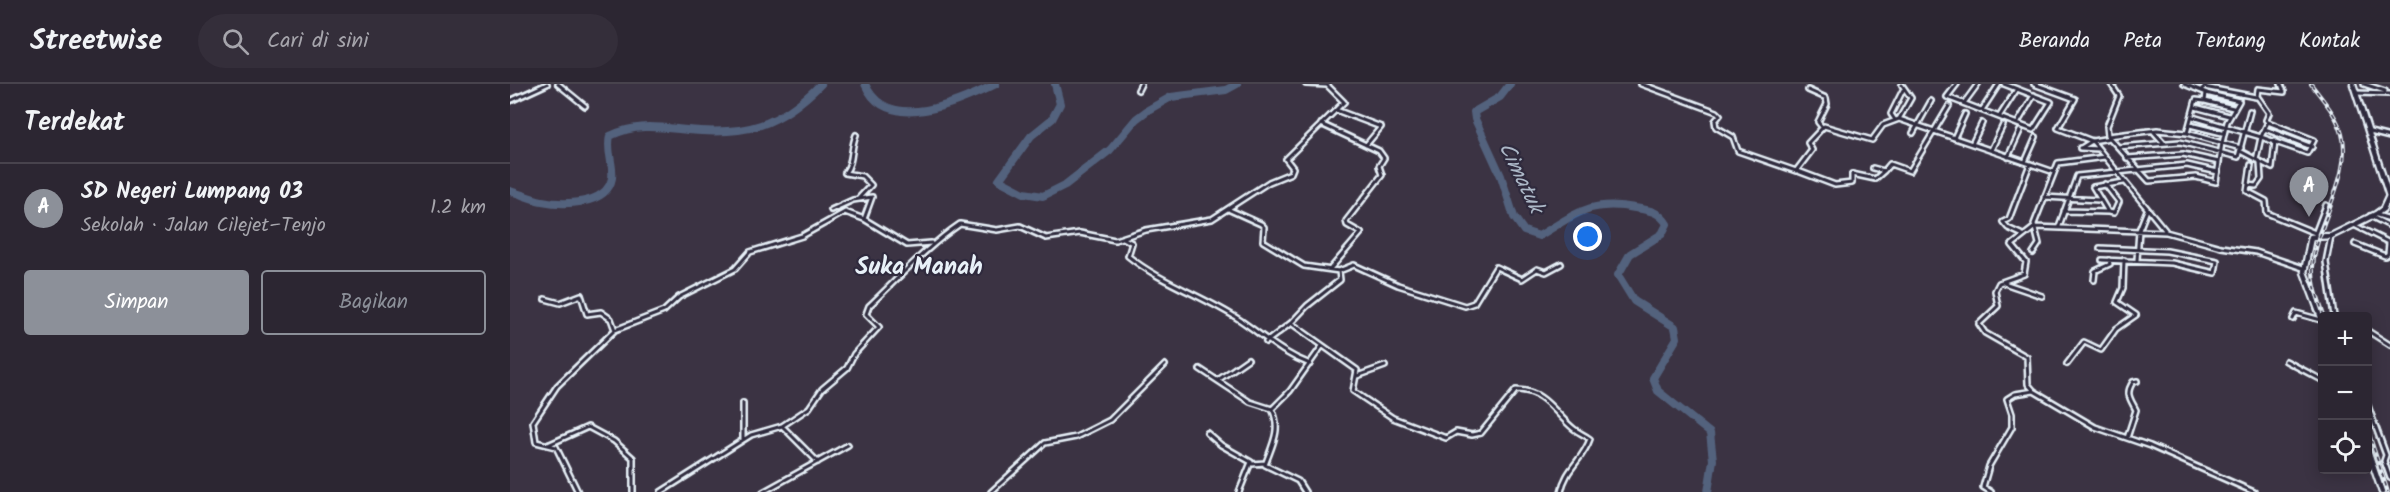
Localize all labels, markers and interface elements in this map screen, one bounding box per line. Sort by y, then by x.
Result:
search box [198,14,618,68]
text: Streetwise [30,19,162,64]
text: Cari di sini [267,24,369,59]
icon: search [219,25,252,58]
text: Beranda [2019,25,2090,58]
text: Peta [2123,25,2162,58]
text: Tentang [2195,25,2266,58]
text: Kontak [2299,25,2360,58]
text: Terdekat [24,102,125,144]
water label: Cimatuk [1488,136,1554,223]
pin: A [2290,168,2328,217]
text: SD Negeri Lumpang 03 [81,175,303,210]
text: A [37,192,50,224]
text: 1.2 km [430,192,486,224]
text: Sekolah · Jalan Cilejet–Tenjo [81,210,326,242]
your location [1573,222,1602,251]
district label: Suka Manah [855,248,983,287]
button: Simpan [24,270,249,335]
button: Bagikan [261,270,486,335]
map controls [2318,312,2372,474]
button: + [2318,312,2372,366]
button: − [2318,366,2372,420]
button: locate [2318,420,2372,474]

